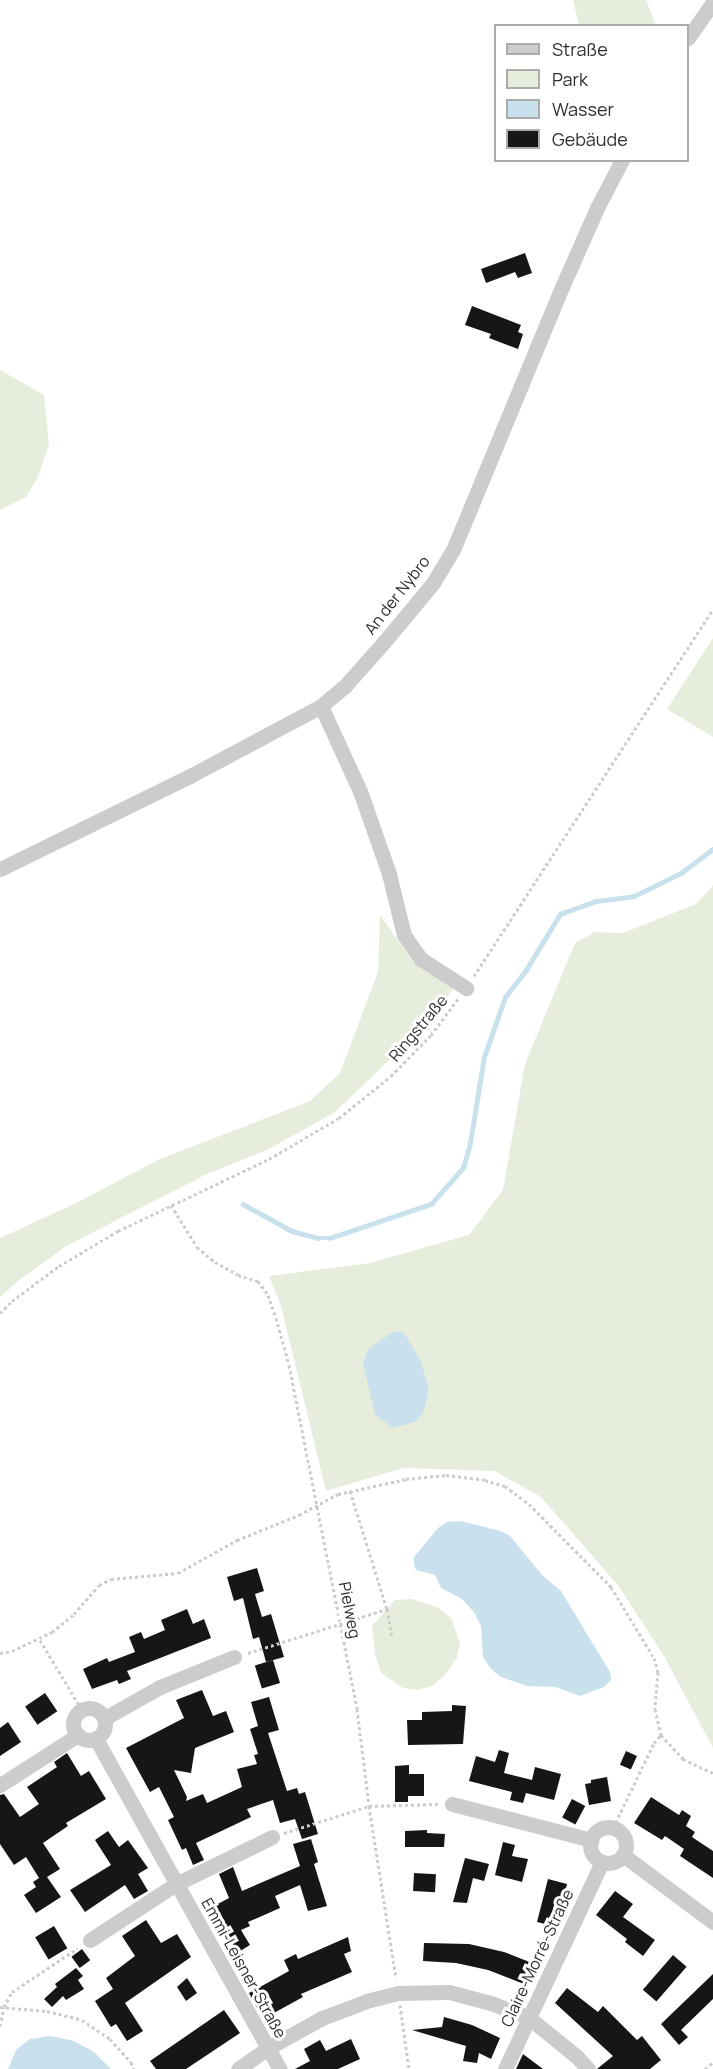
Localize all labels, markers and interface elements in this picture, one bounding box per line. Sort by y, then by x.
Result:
legend [494,24,689,162]
text: Straße [552,37,608,61]
text: Park [552,67,588,91]
text: Wasser [552,97,614,121]
text: Gebäude [552,127,628,151]
street label: An der Nybro [360,552,434,638]
street label: Ringstraße [385,991,451,1065]
street label: Pielweg [335,1580,365,1640]
street label: Claire-Morré-Straße [497,1886,577,2030]
street label: Emmi-Leisner-Straße [197,1895,291,2041]

